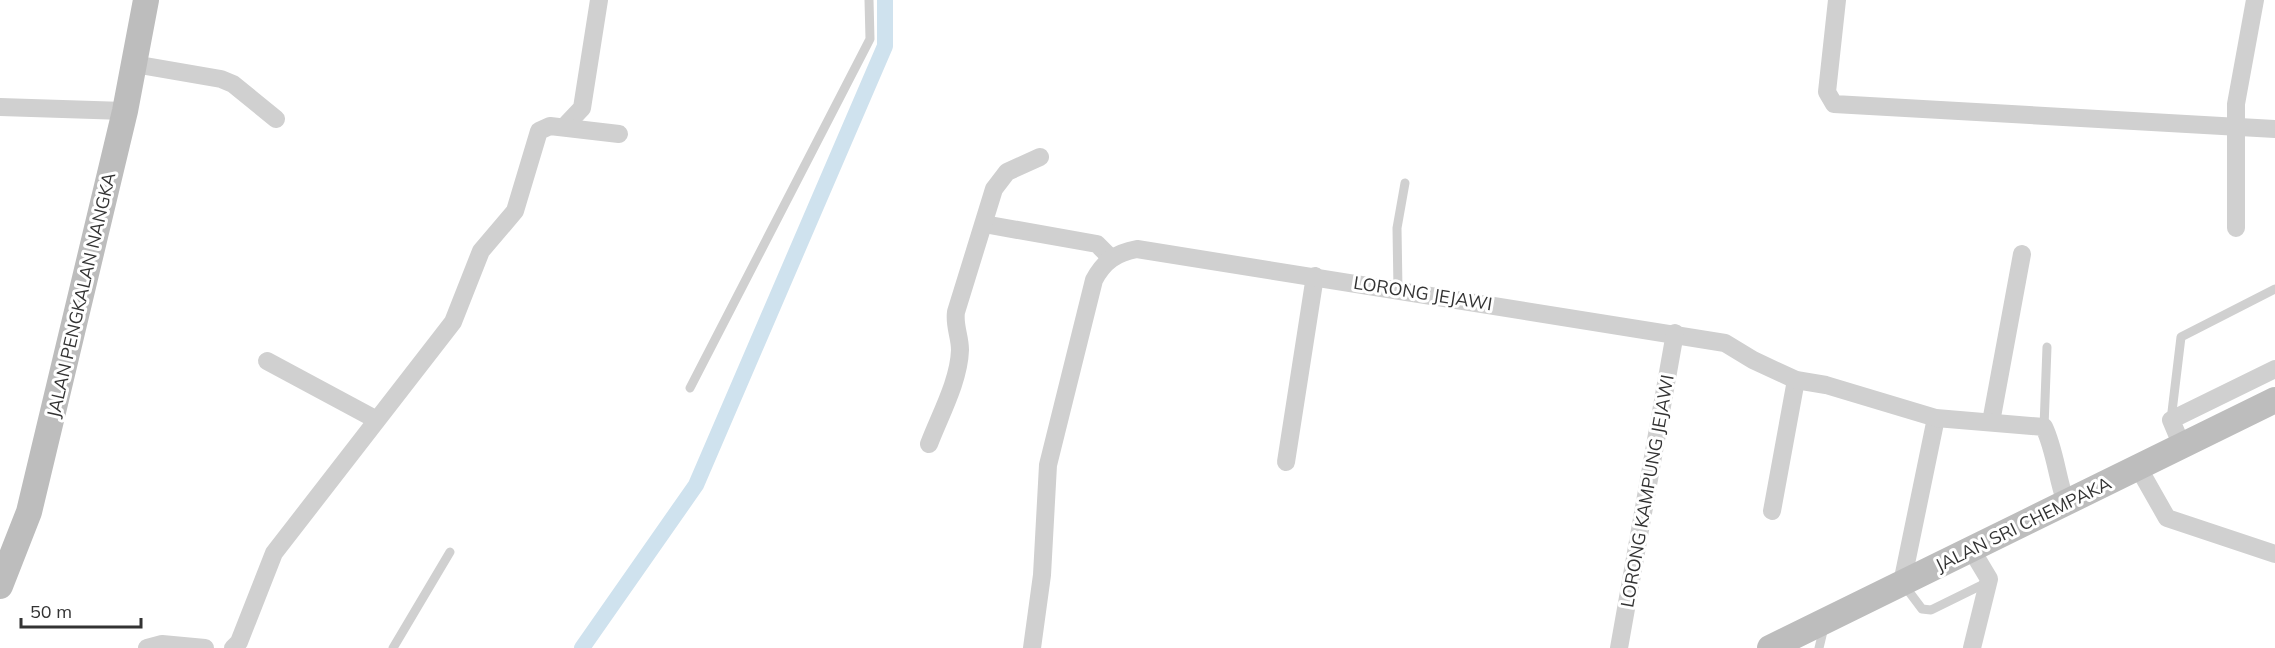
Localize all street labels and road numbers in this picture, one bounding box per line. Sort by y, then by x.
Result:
street label: JALAN PENGKALAN NANGKA [42,170,120,420]
street label: LORONG JEJAWI [1352,271,1494,315]
street label: LORONG KAMPUNG JEJAWI [1615,373,1679,609]
street label: JALAN SRI CHEMPAKA [1931,471,2115,577]

